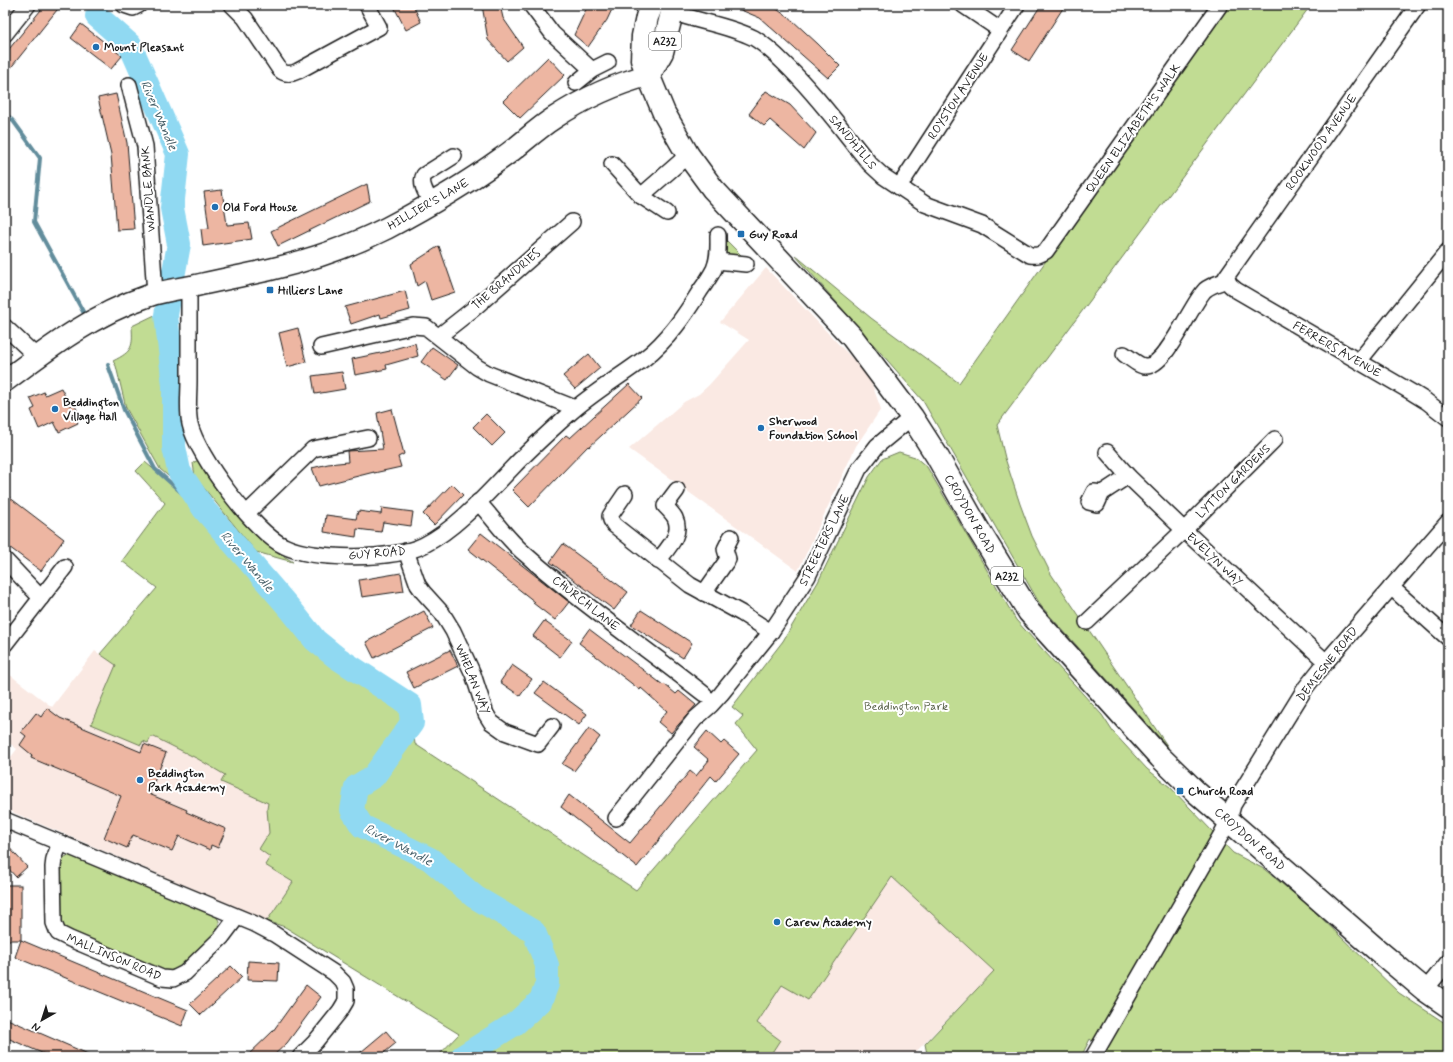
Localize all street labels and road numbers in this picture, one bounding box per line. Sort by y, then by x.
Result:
road number: A232 [649,32,681,50]
street label: ROYSTON AVENUE [925,50,993,143]
street label: QUEEN ELIZABETH'S WALK [1083,60,1185,197]
street label: ROOKWOOD AVENUE [1283,91,1361,194]
street label: SANDHILLS [825,112,880,173]
street label: WANDLE BANK [138,145,160,232]
street label: HILLIER'S LANE [385,175,472,235]
street label: THE BRANDRIES [469,245,545,314]
street label: FERRERS AVENUE [1290,318,1383,382]
street label: LYTTON GARDENS [1193,441,1275,522]
street label: CROYDON ROAD [940,472,998,557]
street label: STREETERS LANE [796,492,854,589]
street label: EVELYN WAY [1183,529,1246,590]
street label: GUY ROAD [348,544,406,564]
road number: A232 [991,567,1023,585]
street label: CHURCH LANE [548,572,623,635]
street label: DEMESNE ROAD [1293,624,1362,705]
street label: WHELAN WAY [451,642,494,717]
street label: CROYDON ROAD [1210,804,1288,875]
street label: MALLINSON ROAD [64,931,164,985]

